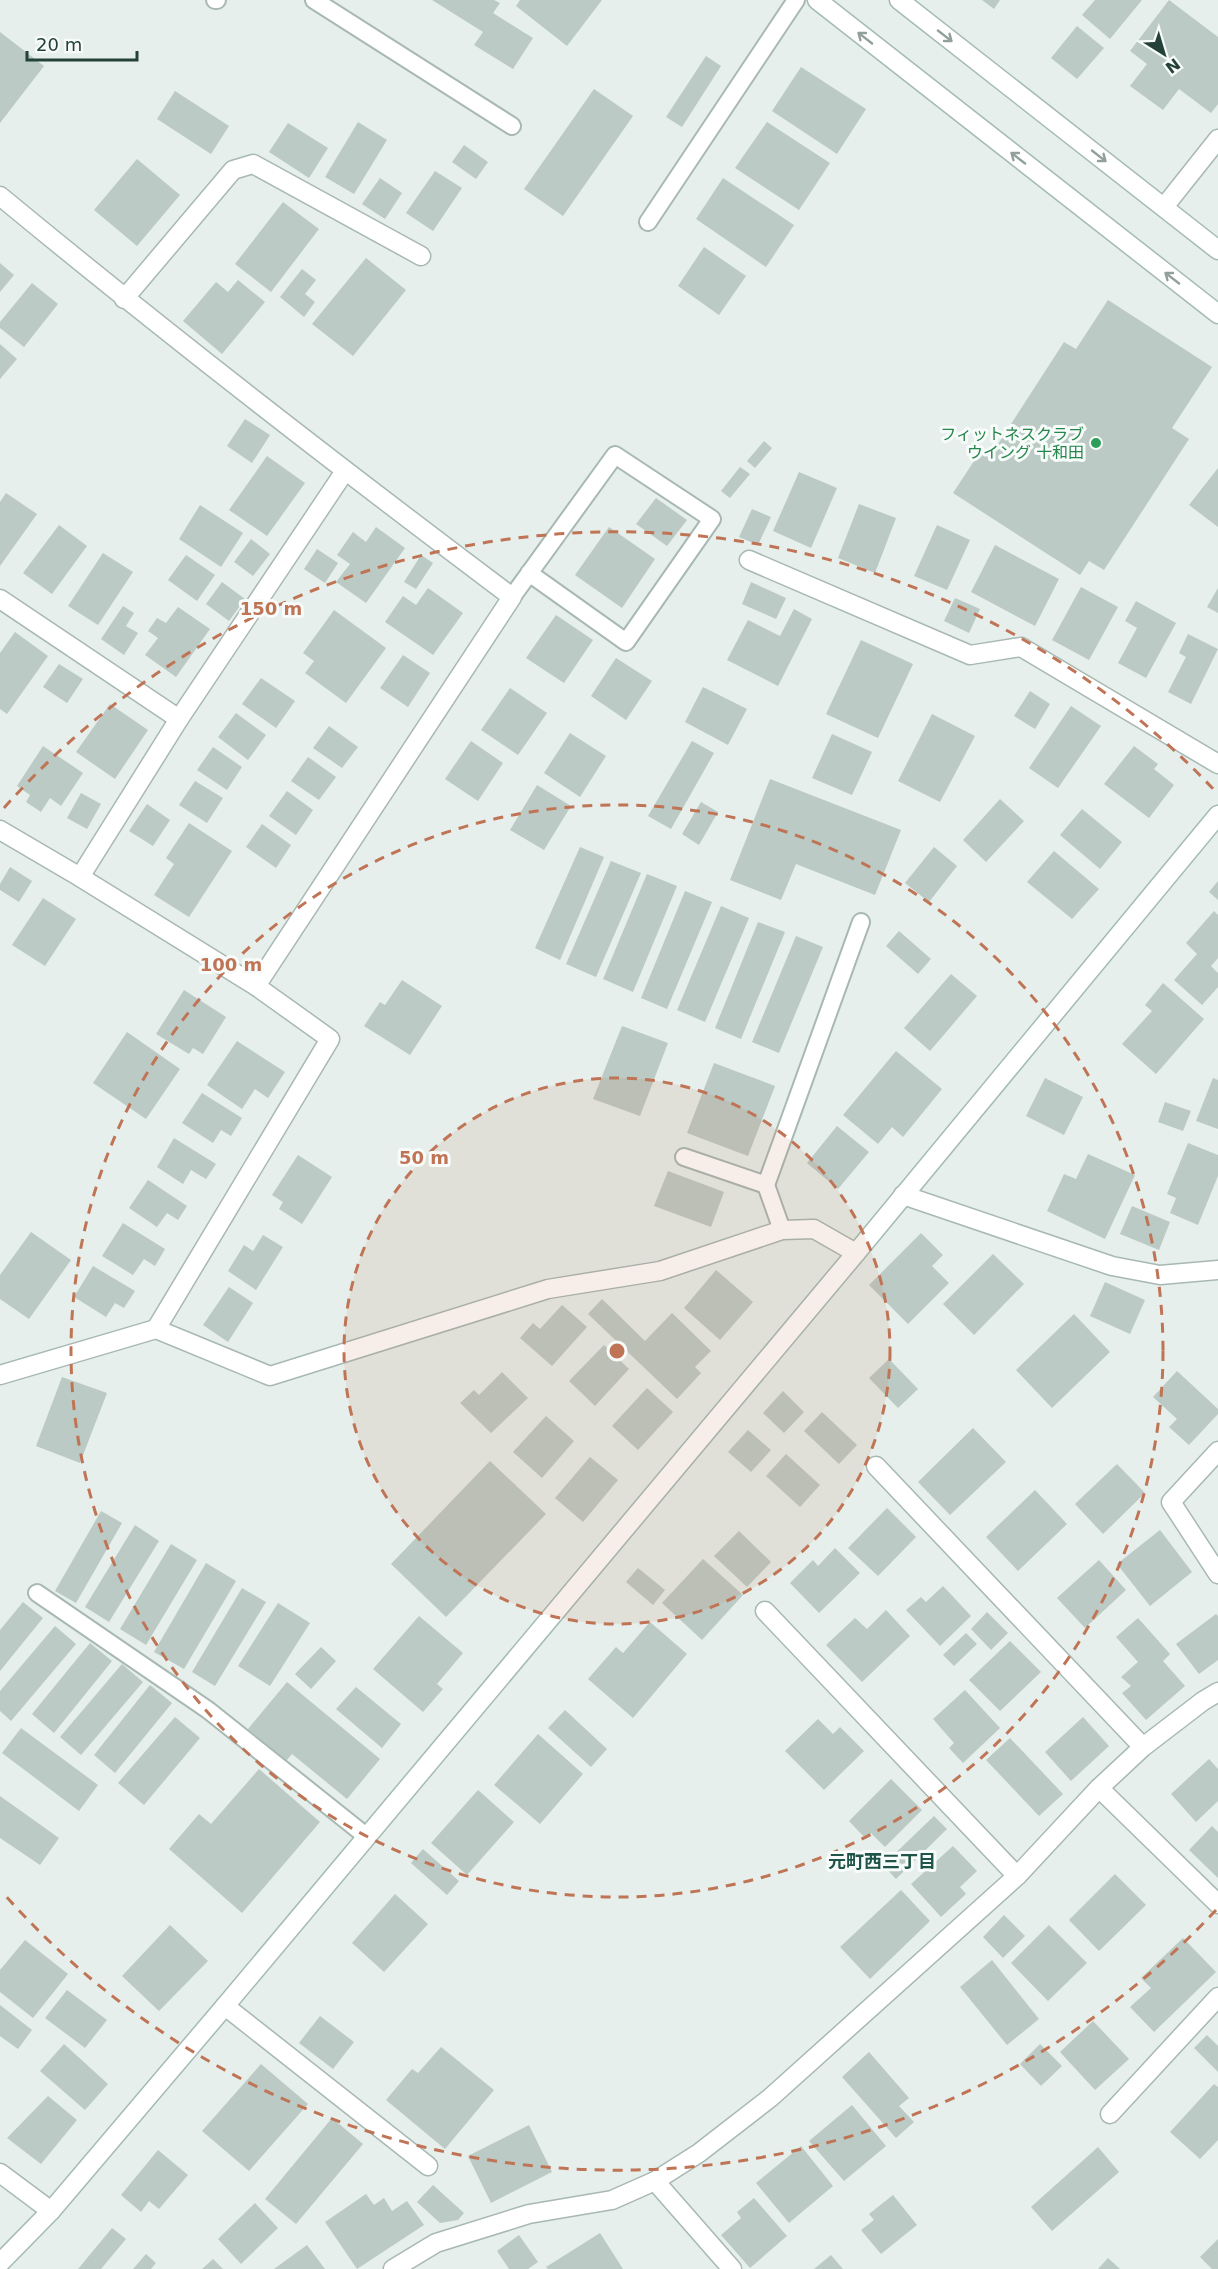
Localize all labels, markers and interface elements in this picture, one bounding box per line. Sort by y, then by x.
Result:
scale bar [27,24,136,62]
north arrow [1134,24,1194,84]
one-way arrow [937,29,953,42]
one-way arrow [857,31,873,44]
text: 20 m [36,34,82,55]
text: N [1162,54,1184,77]
one-way arrow [1090,149,1106,162]
one-way arrow [1011,151,1027,164]
one-way arrow [1164,272,1180,285]
place label: フィットネスクラブ ウイング 十和田 [940,425,1084,462]
marker: フィットネスクラブ ウイング 十和田 [1089,436,1103,450]
text: 150 m [240,598,302,619]
text: 100 m [200,954,262,975]
text: 50 m [399,1147,449,1168]
centre of rings [607,1341,627,1361]
district label: 元町西三丁目 [828,1851,936,1872]

